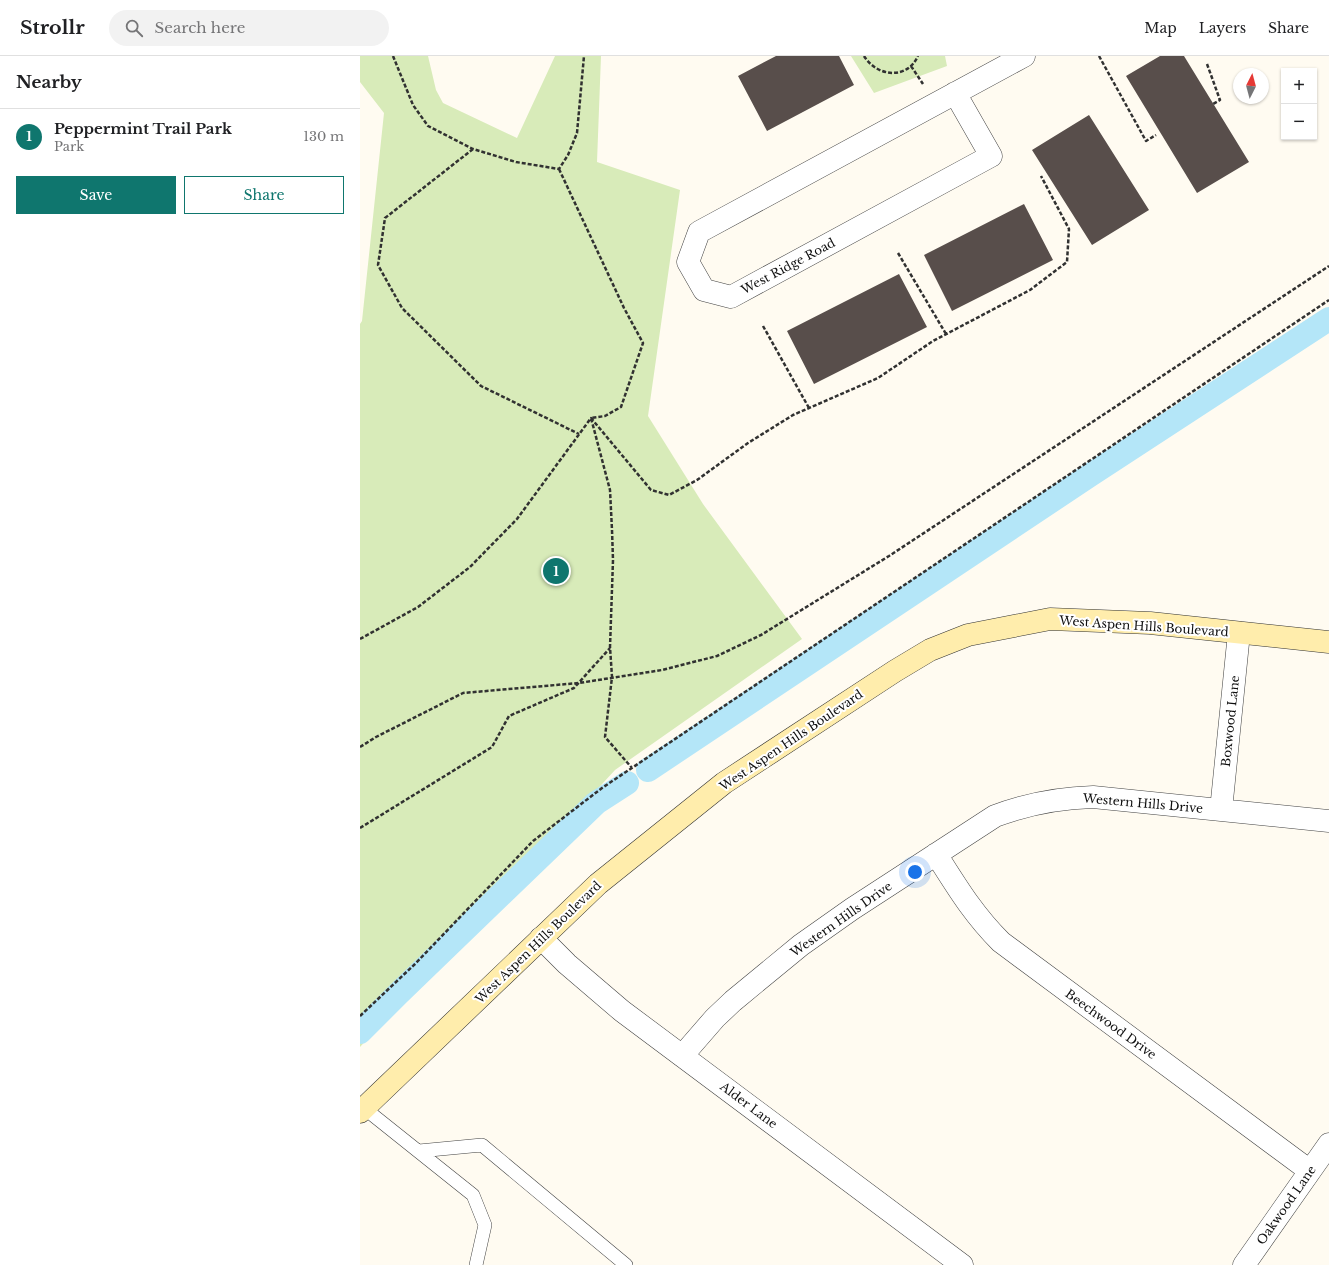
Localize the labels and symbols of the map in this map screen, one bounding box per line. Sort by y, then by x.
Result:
north arrow [1233,68,1269,104]
street label: West Ridge Road [737,235,838,298]
pin: 1 [543,556,569,586]
street label: West Aspen Hills Boulevard [1058,613,1229,639]
street label: Boxwood Lane [1218,674,1242,767]
street label: West Aspen Hills Boulevard [716,686,866,794]
street label: Western Hills Drive [1081,790,1204,816]
your location [905,862,925,882]
street label: West Aspen Hills Boulevard [471,878,604,1007]
street label: Western Hills Drive [787,878,895,960]
street label: Beechwood Drive [1063,986,1160,1062]
street label: Alder Lane [717,1078,781,1131]
street label: Oakwood Lane [1253,1162,1319,1247]

